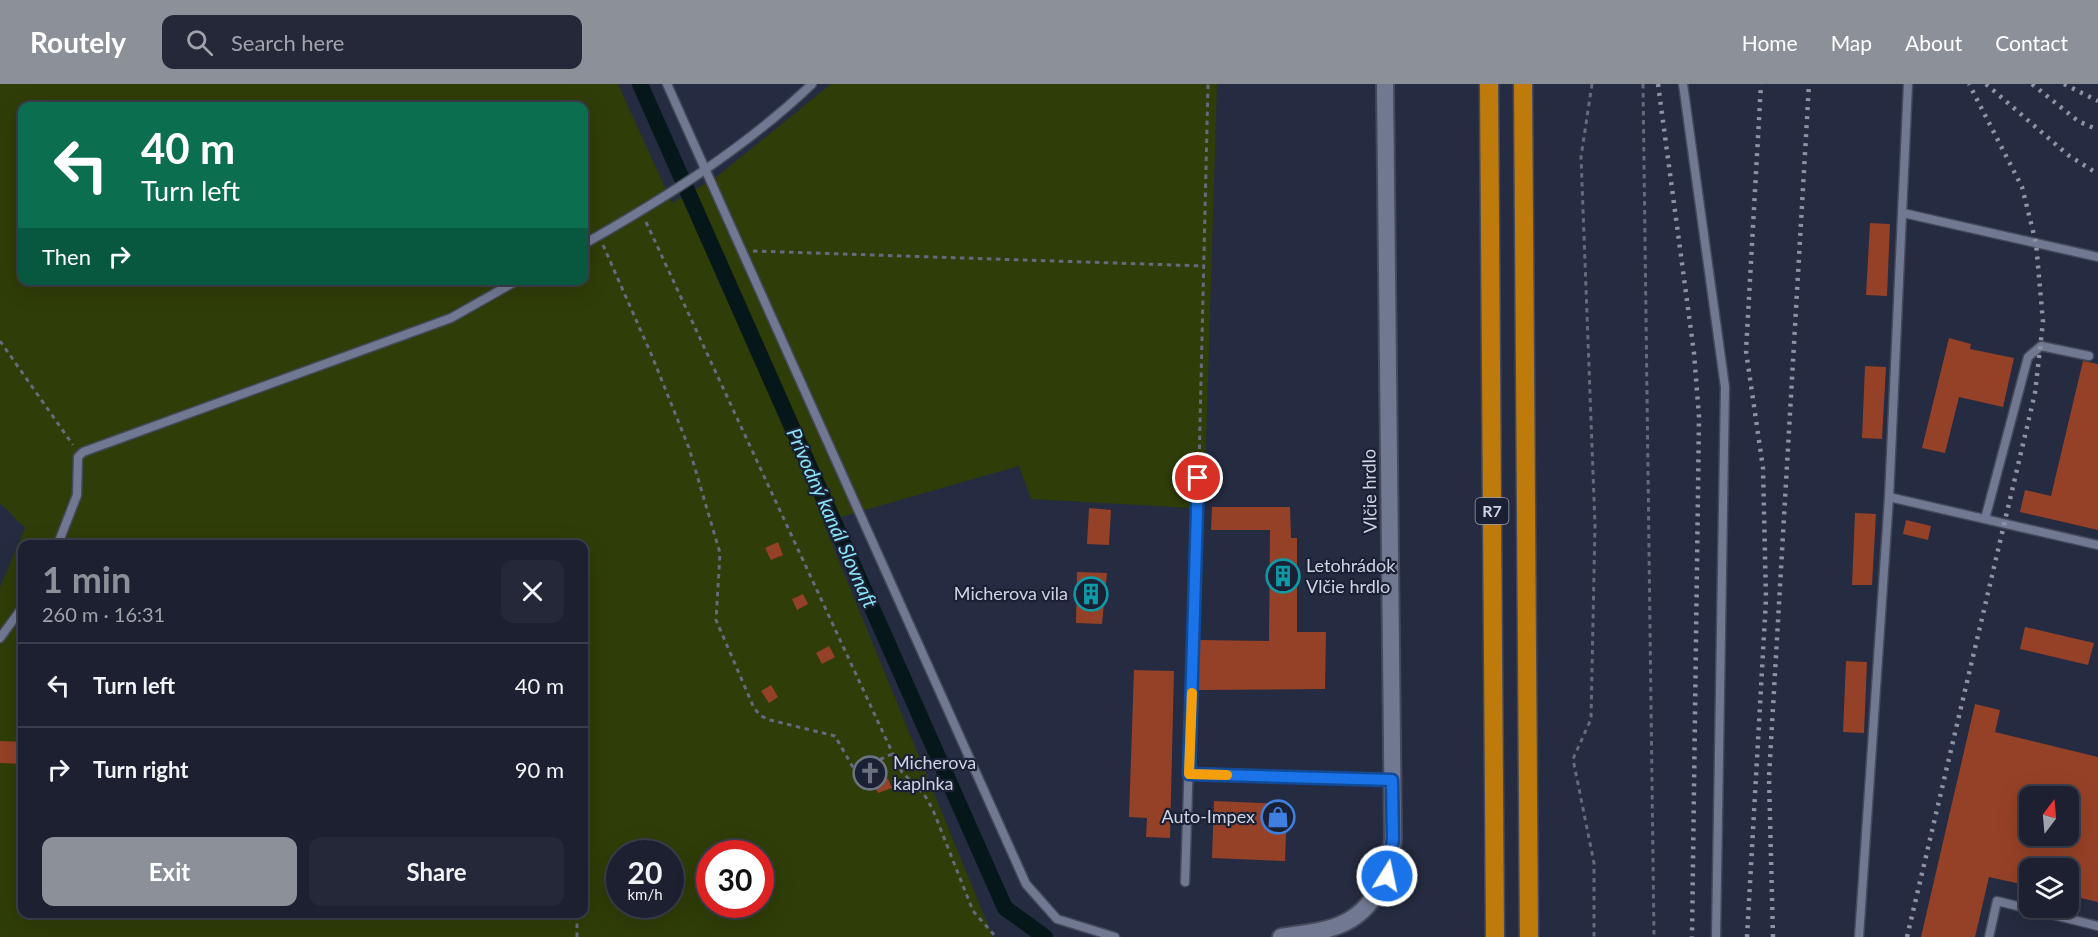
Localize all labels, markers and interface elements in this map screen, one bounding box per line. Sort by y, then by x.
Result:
search box [162,15,582,69]
text: Routely [30,25,126,59]
icon: search [183,26,216,59]
text: Search here [231,29,344,56]
text: Home [1742,30,1798,55]
text: Map [1831,30,1872,55]
text: About [1905,30,1962,55]
text: Contact [1995,30,2068,55]
text: 40 m [141,123,235,173]
icon: left [42,126,120,204]
text: Turn left [141,174,240,207]
icon: right [103,240,136,273]
text: Then [42,243,91,270]
water label: Prívodný kanál Slovnaft [782,424,883,611]
street label: Vlčie hrdlo [1357,449,1381,533]
pin [1172,452,1223,503]
icon: arrive [1181,461,1214,494]
road number: R7 [1476,498,1508,524]
place label: Letohrádok Vlčie hrdlo [1306,554,1396,597]
text: 1 min [42,557,131,601]
building icon: Letohrádok Vlčie hrdlo [1265,558,1301,594]
button: close [501,560,564,623]
building icon: Micherova vila [1073,576,1109,612]
place label: Micherova vila [954,582,1068,604]
text: 260 m · 16:31 [42,602,165,626]
icon: left [42,669,75,702]
text: Turn left [93,672,175,699]
text: 40 m [515,672,564,699]
place label: Micherova kaplnka [893,751,976,794]
icon: right [42,753,75,786]
church icon: Micherova kaplnka [852,755,888,791]
text: Turn right [93,756,188,783]
text: 90 m [515,756,564,783]
north arrow [2019,786,2079,846]
map controls [2019,786,2079,918]
shop icon: Auto-Impex [1260,799,1296,835]
place label: Auto-Impex [1162,805,1255,827]
button: Exit [42,837,297,906]
button: Share [309,837,564,906]
speed limit sign: 30 [696,840,774,918]
position arrow [1355,844,1419,908]
text: 20 [628,854,662,890]
button: layers [2019,858,2079,918]
text: km/h [627,885,663,903]

